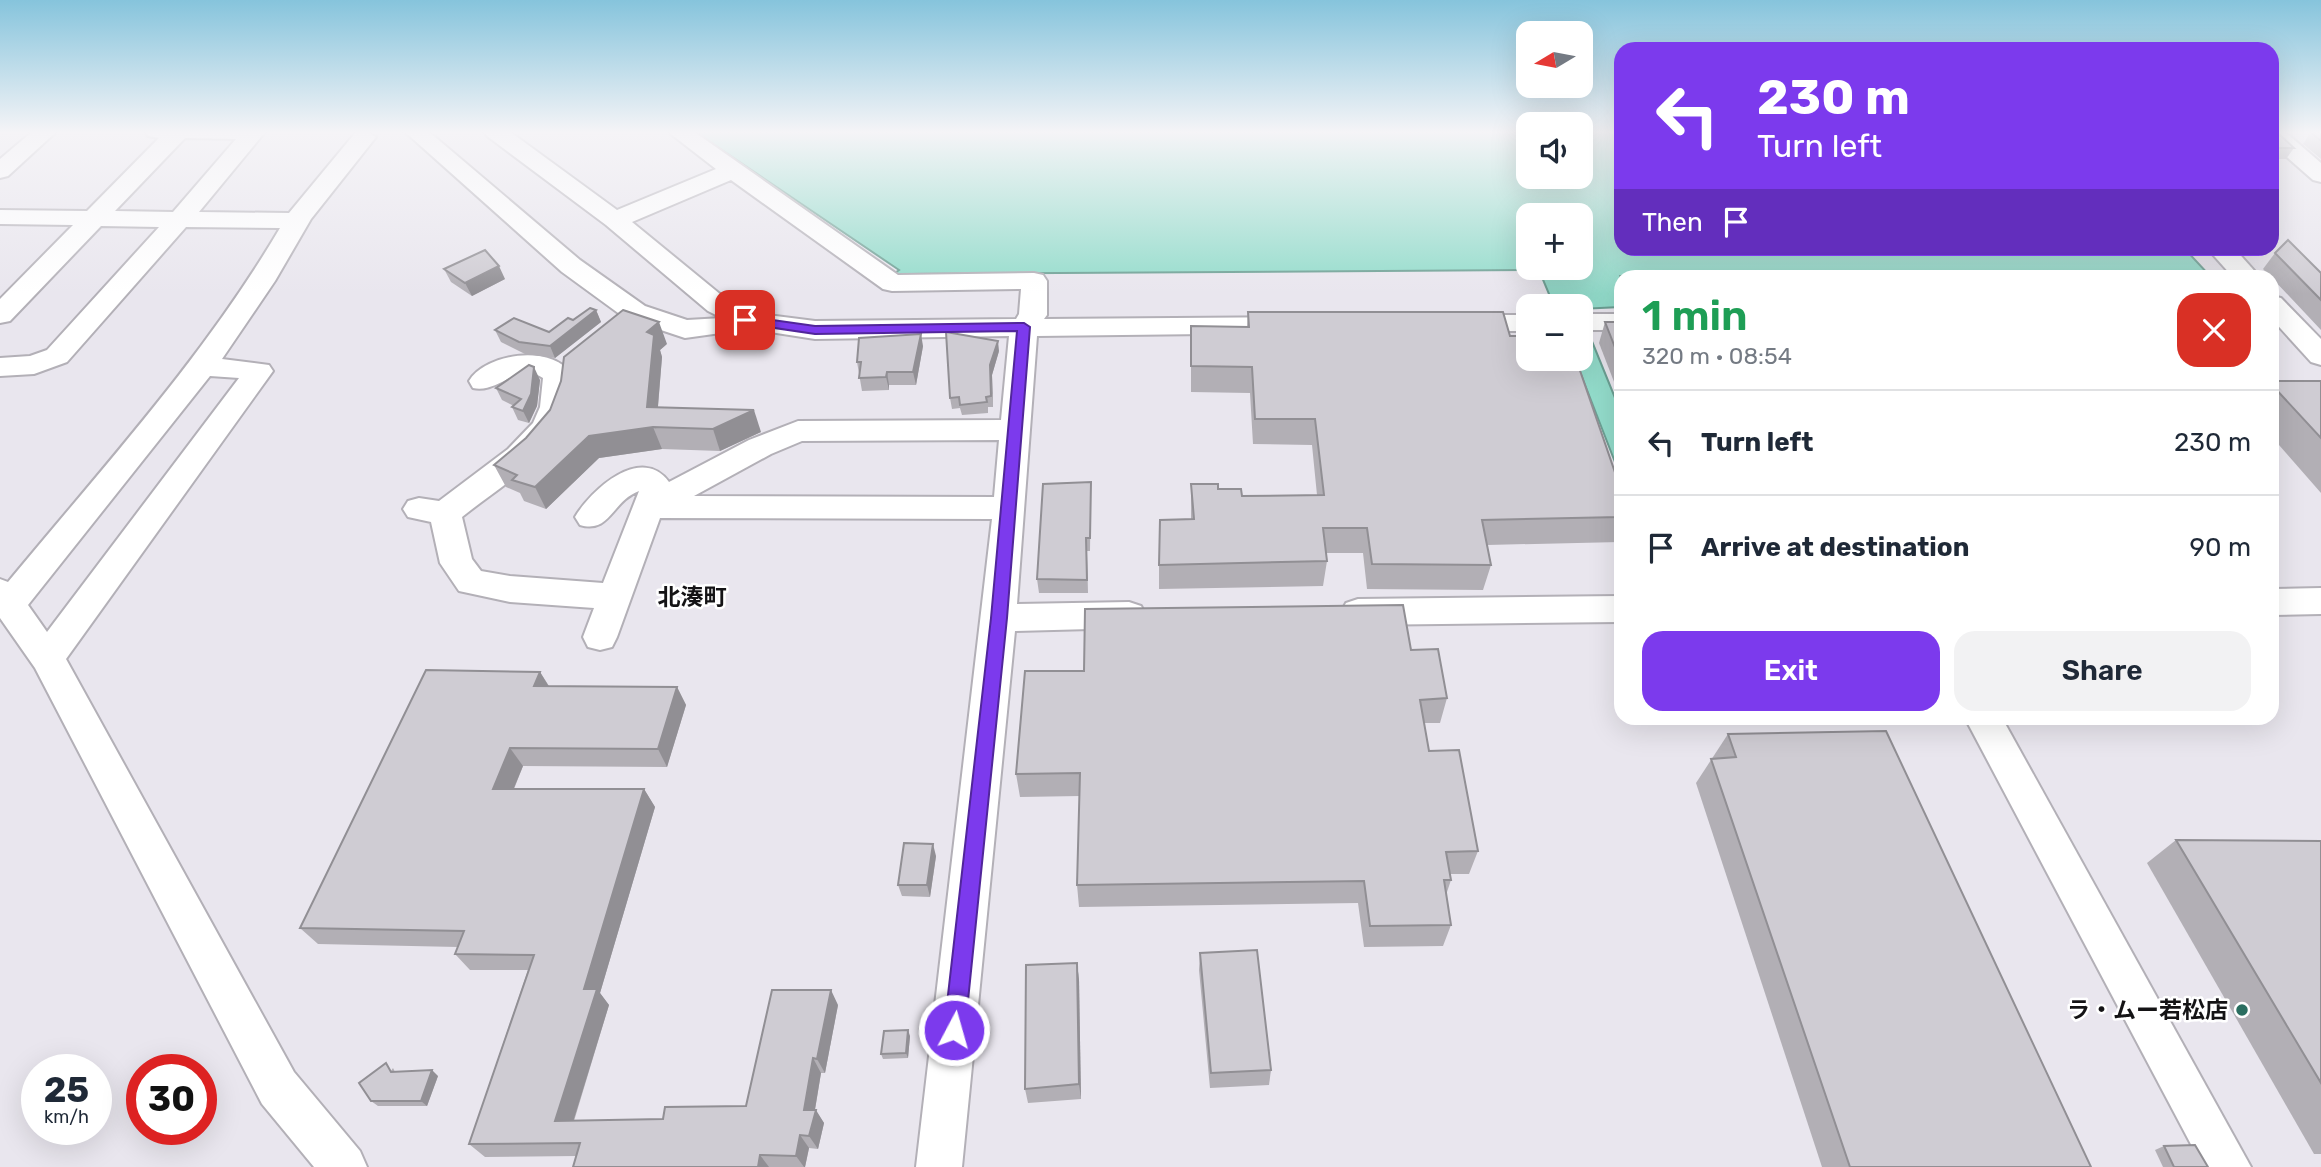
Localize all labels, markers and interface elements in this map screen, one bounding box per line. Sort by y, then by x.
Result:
north arrow [1516,21,1592,98]
map controls [1516,21,1593,371]
text: 230 m [1757,68,1910,126]
icon: left [1642,70,1733,161]
button: sound [1516,112,1593,189]
text: Turn left [1757,127,1882,165]
button: + [1516,203,1593,280]
icon: arrive [1717,203,1755,241]
text: Then [1642,207,1703,238]
pin [715,290,775,350]
text: 1 min [1642,291,1748,341]
button: close [2177,293,2251,367]
button: − [1516,294,1593,371]
icon: arrive [726,301,764,339]
text: 320 m · 08:54 [1642,342,1792,370]
icon: left [1642,424,1680,462]
text: Turn left [1701,427,1813,458]
text: 230 m [2174,427,2251,458]
icon: arrive [1642,529,1680,567]
text: Arrive at destination [1701,532,1969,563]
text: 90 m [2190,532,2251,563]
district label: 北湊町 [658,583,727,611]
button: Exit [1642,631,1940,711]
button: Share [1954,631,2251,711]
position arrow [917,993,991,1067]
place label: ラ・ムー若松店 [2067,996,2228,1024]
marker: ラ・ムー若松店 [2234,1002,2250,1018]
speed limit sign: 30 [126,1054,217,1145]
text: 25 [44,1069,89,1111]
text: km/h [44,1106,89,1128]

